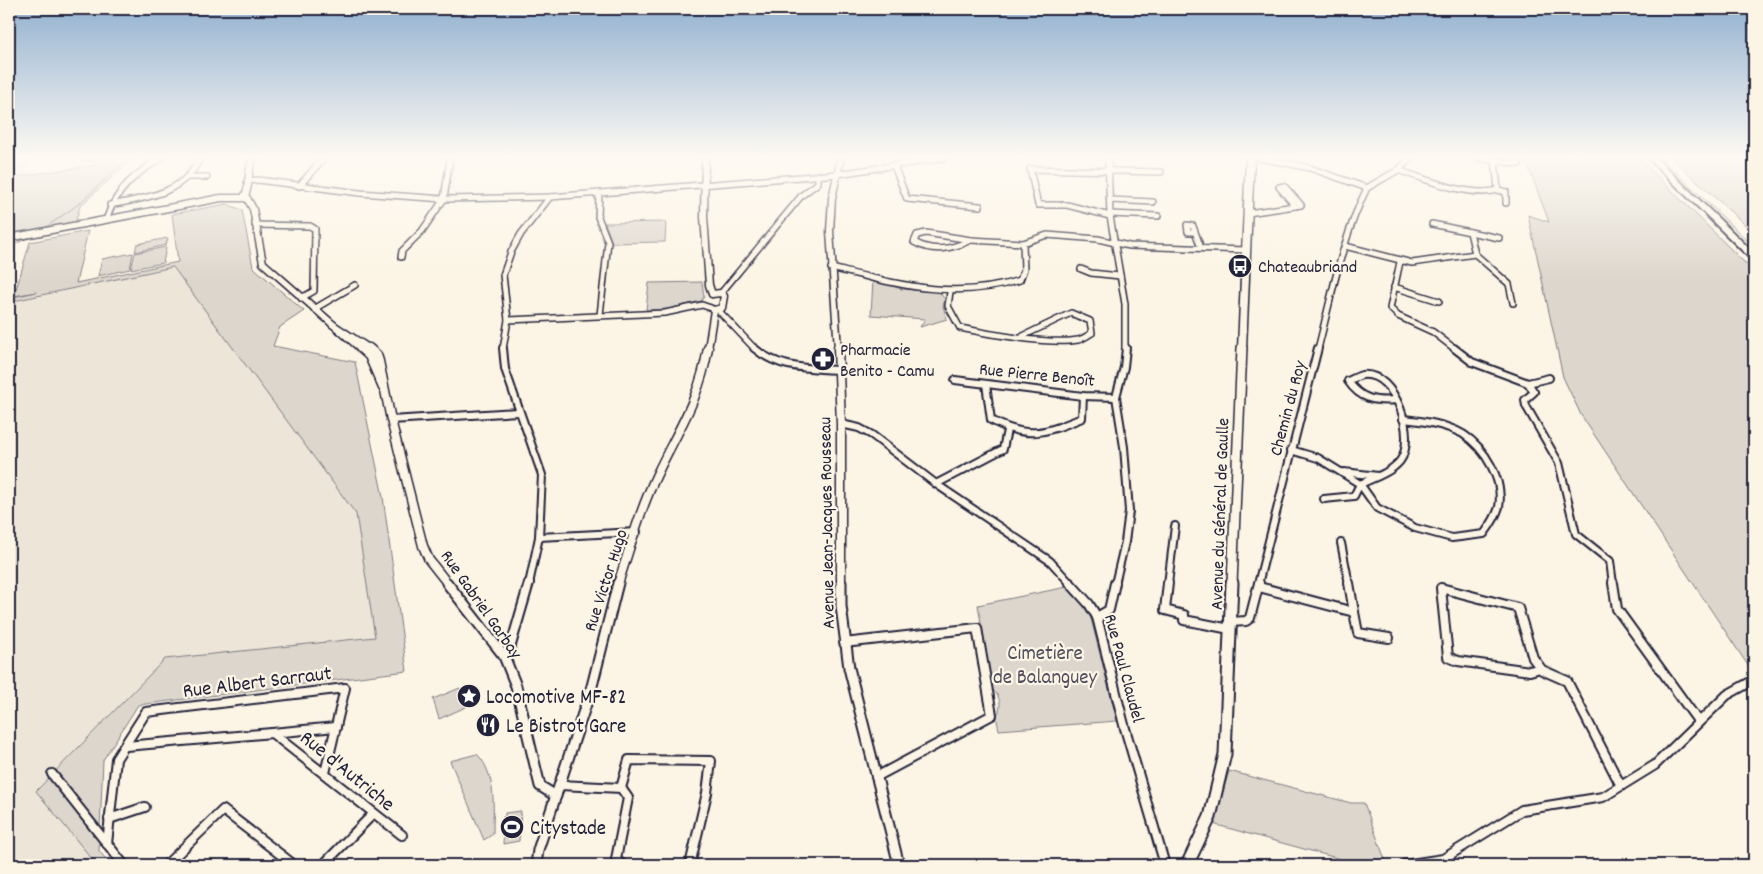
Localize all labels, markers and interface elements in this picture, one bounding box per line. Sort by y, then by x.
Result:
bus stop icon: Chateaubriand [1227,253,1253,279]
place label: Chateaubriand [1258,256,1357,281]
place label: Pharmacie Benito - Camu [840,339,935,385]
pharmacy icon: Pharmacie Benito - Camu [810,346,836,372]
street label: Rue Pierre Benoît [978,358,1096,395]
street label: Chemin du Roy [1265,358,1314,459]
street label: Avenue Jean-Jacques Rousseau [814,417,843,629]
street label: Avenue du Général de Gaulle [1206,417,1237,611]
street label: Rue Victor Hugo [579,526,636,635]
street label: Rue Gabriel Garbay [433,546,527,666]
street label: Rue Paul Claudel [1096,612,1149,726]
park label: Cimetière de Balanguey [993,640,1098,694]
street label: Rue Albert Sarraut [181,660,334,708]
place icon: Locomotive MF-82 [456,683,482,709]
place label: Locomotive MF-82 [486,684,626,714]
restaurant icon: Le Bistrot Gare [475,712,501,738]
place label: Le Bistrot Gare [506,713,626,743]
street label: Rue d'Autriche [292,725,400,820]
sports icon: Citystade [499,814,525,840]
place label: Citystade [530,815,606,845]

